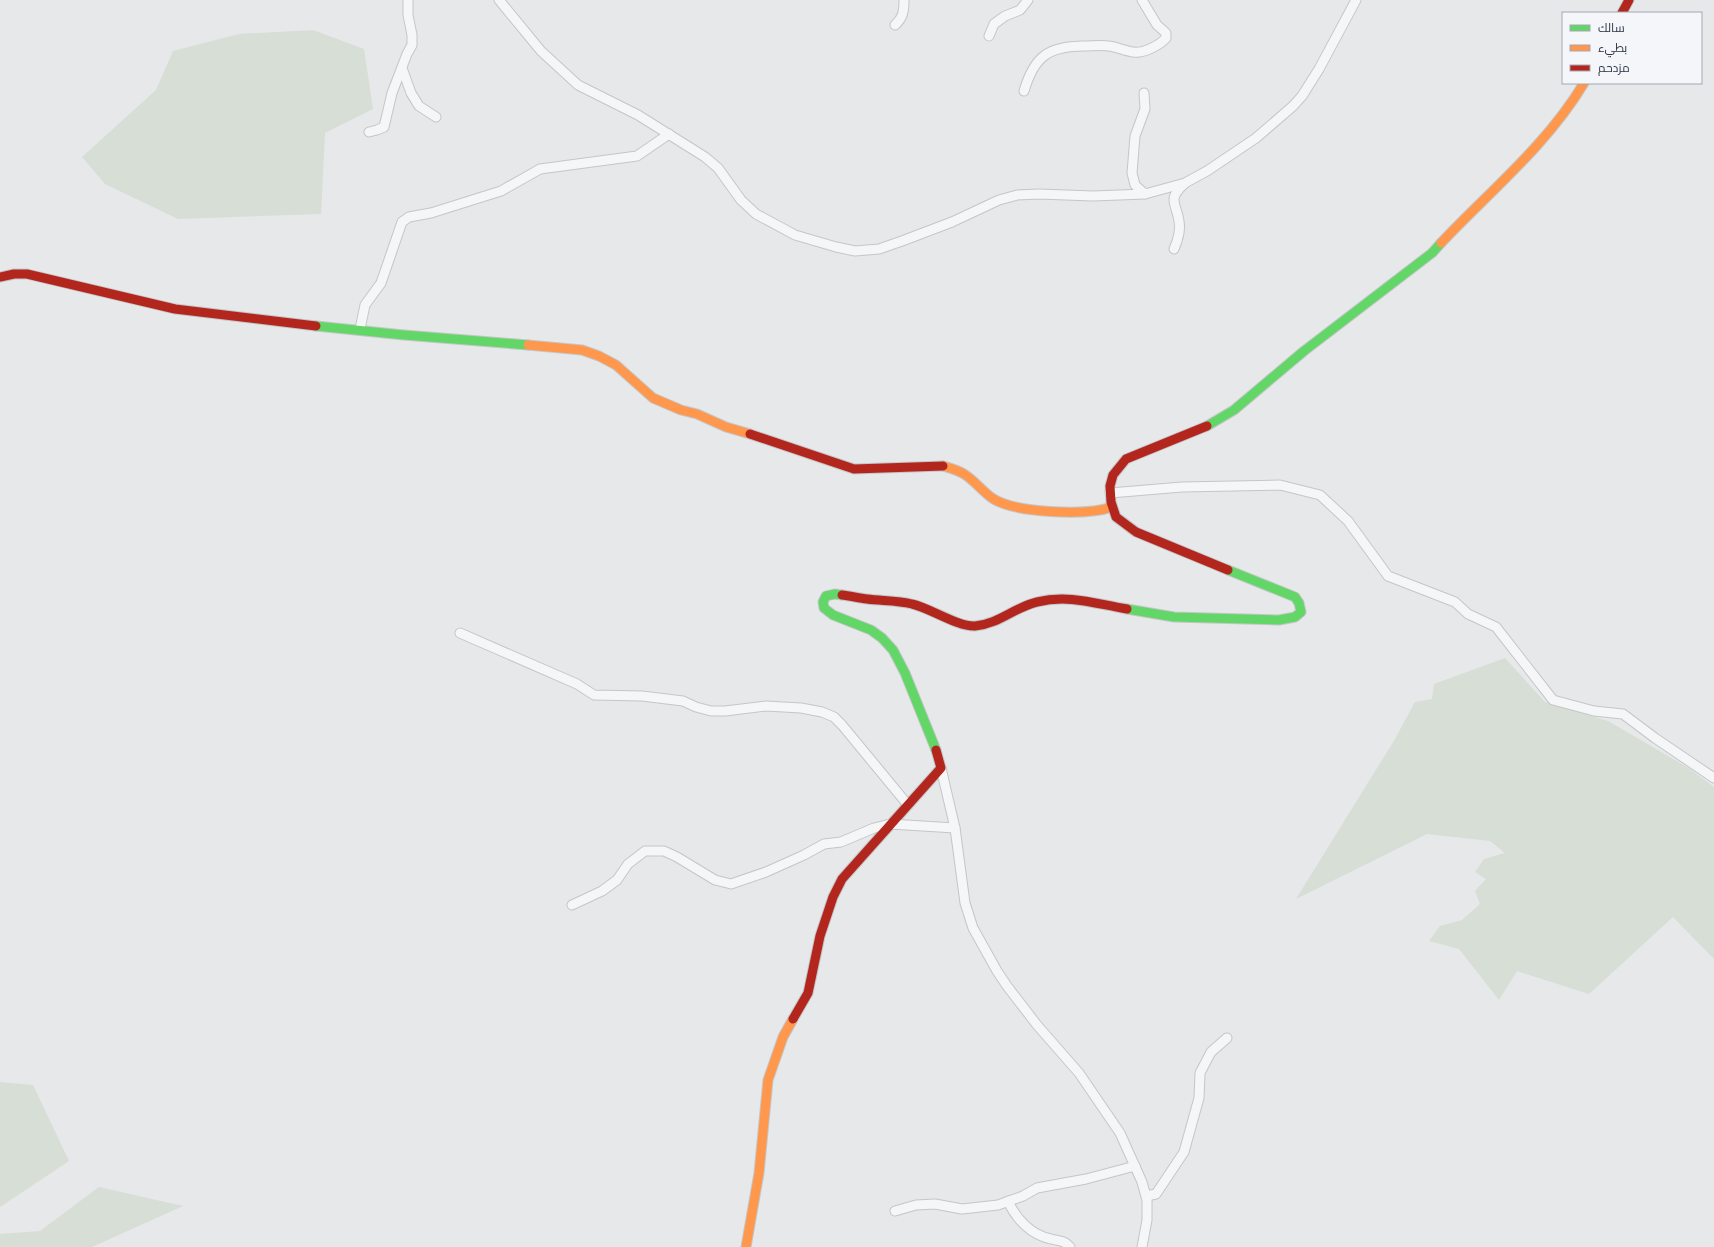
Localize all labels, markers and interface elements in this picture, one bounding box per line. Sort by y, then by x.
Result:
legend [1562,12,1702,84]
text: سالك [1598,21,1625,36]
text: بطيء [1598,41,1627,58]
text: مزدحم [1598,61,1630,76]

